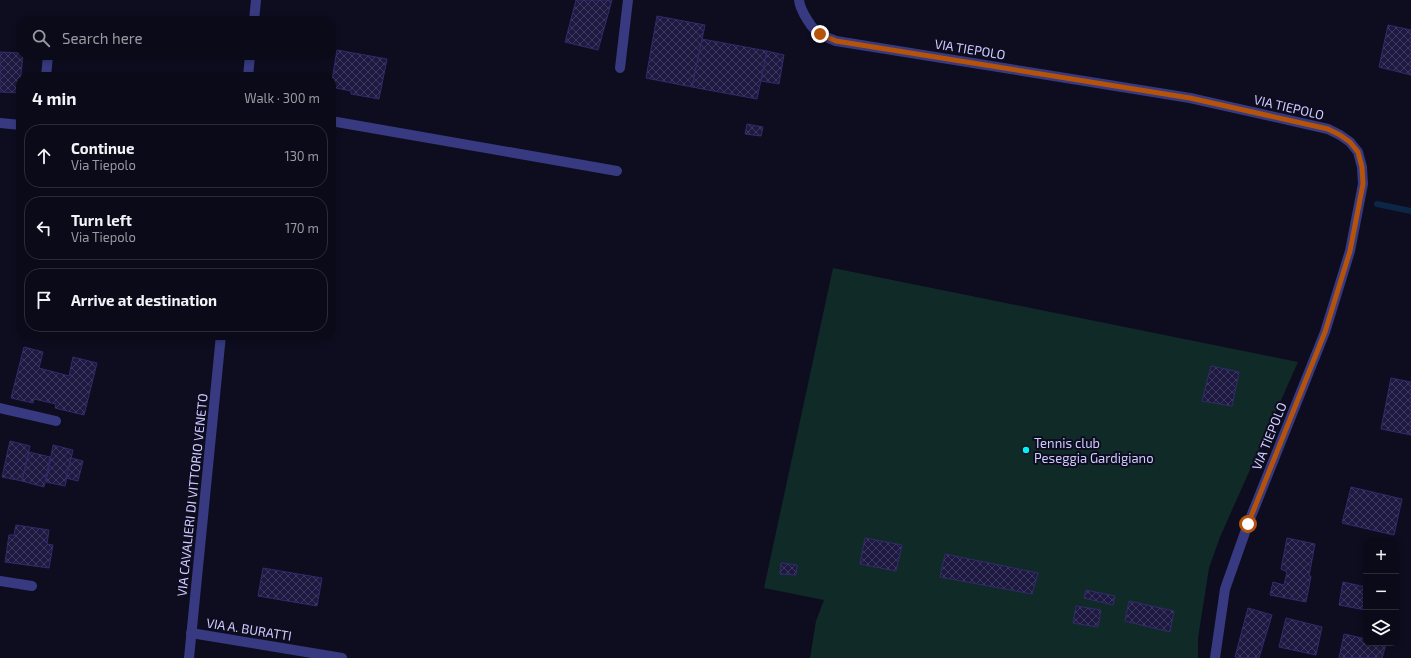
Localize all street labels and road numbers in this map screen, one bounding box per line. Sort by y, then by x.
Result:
street label: VIA TIEPOLO [933,36,1007,62]
street label: VIA TIEPOLO [1252,91,1326,123]
street label: VIA CAVALIERI DI VITTORIO VENETO [173,393,211,597]
street label: VIA TIEPOLO [1248,400,1290,472]
street label: VIA A. BURATTI [205,614,293,644]

